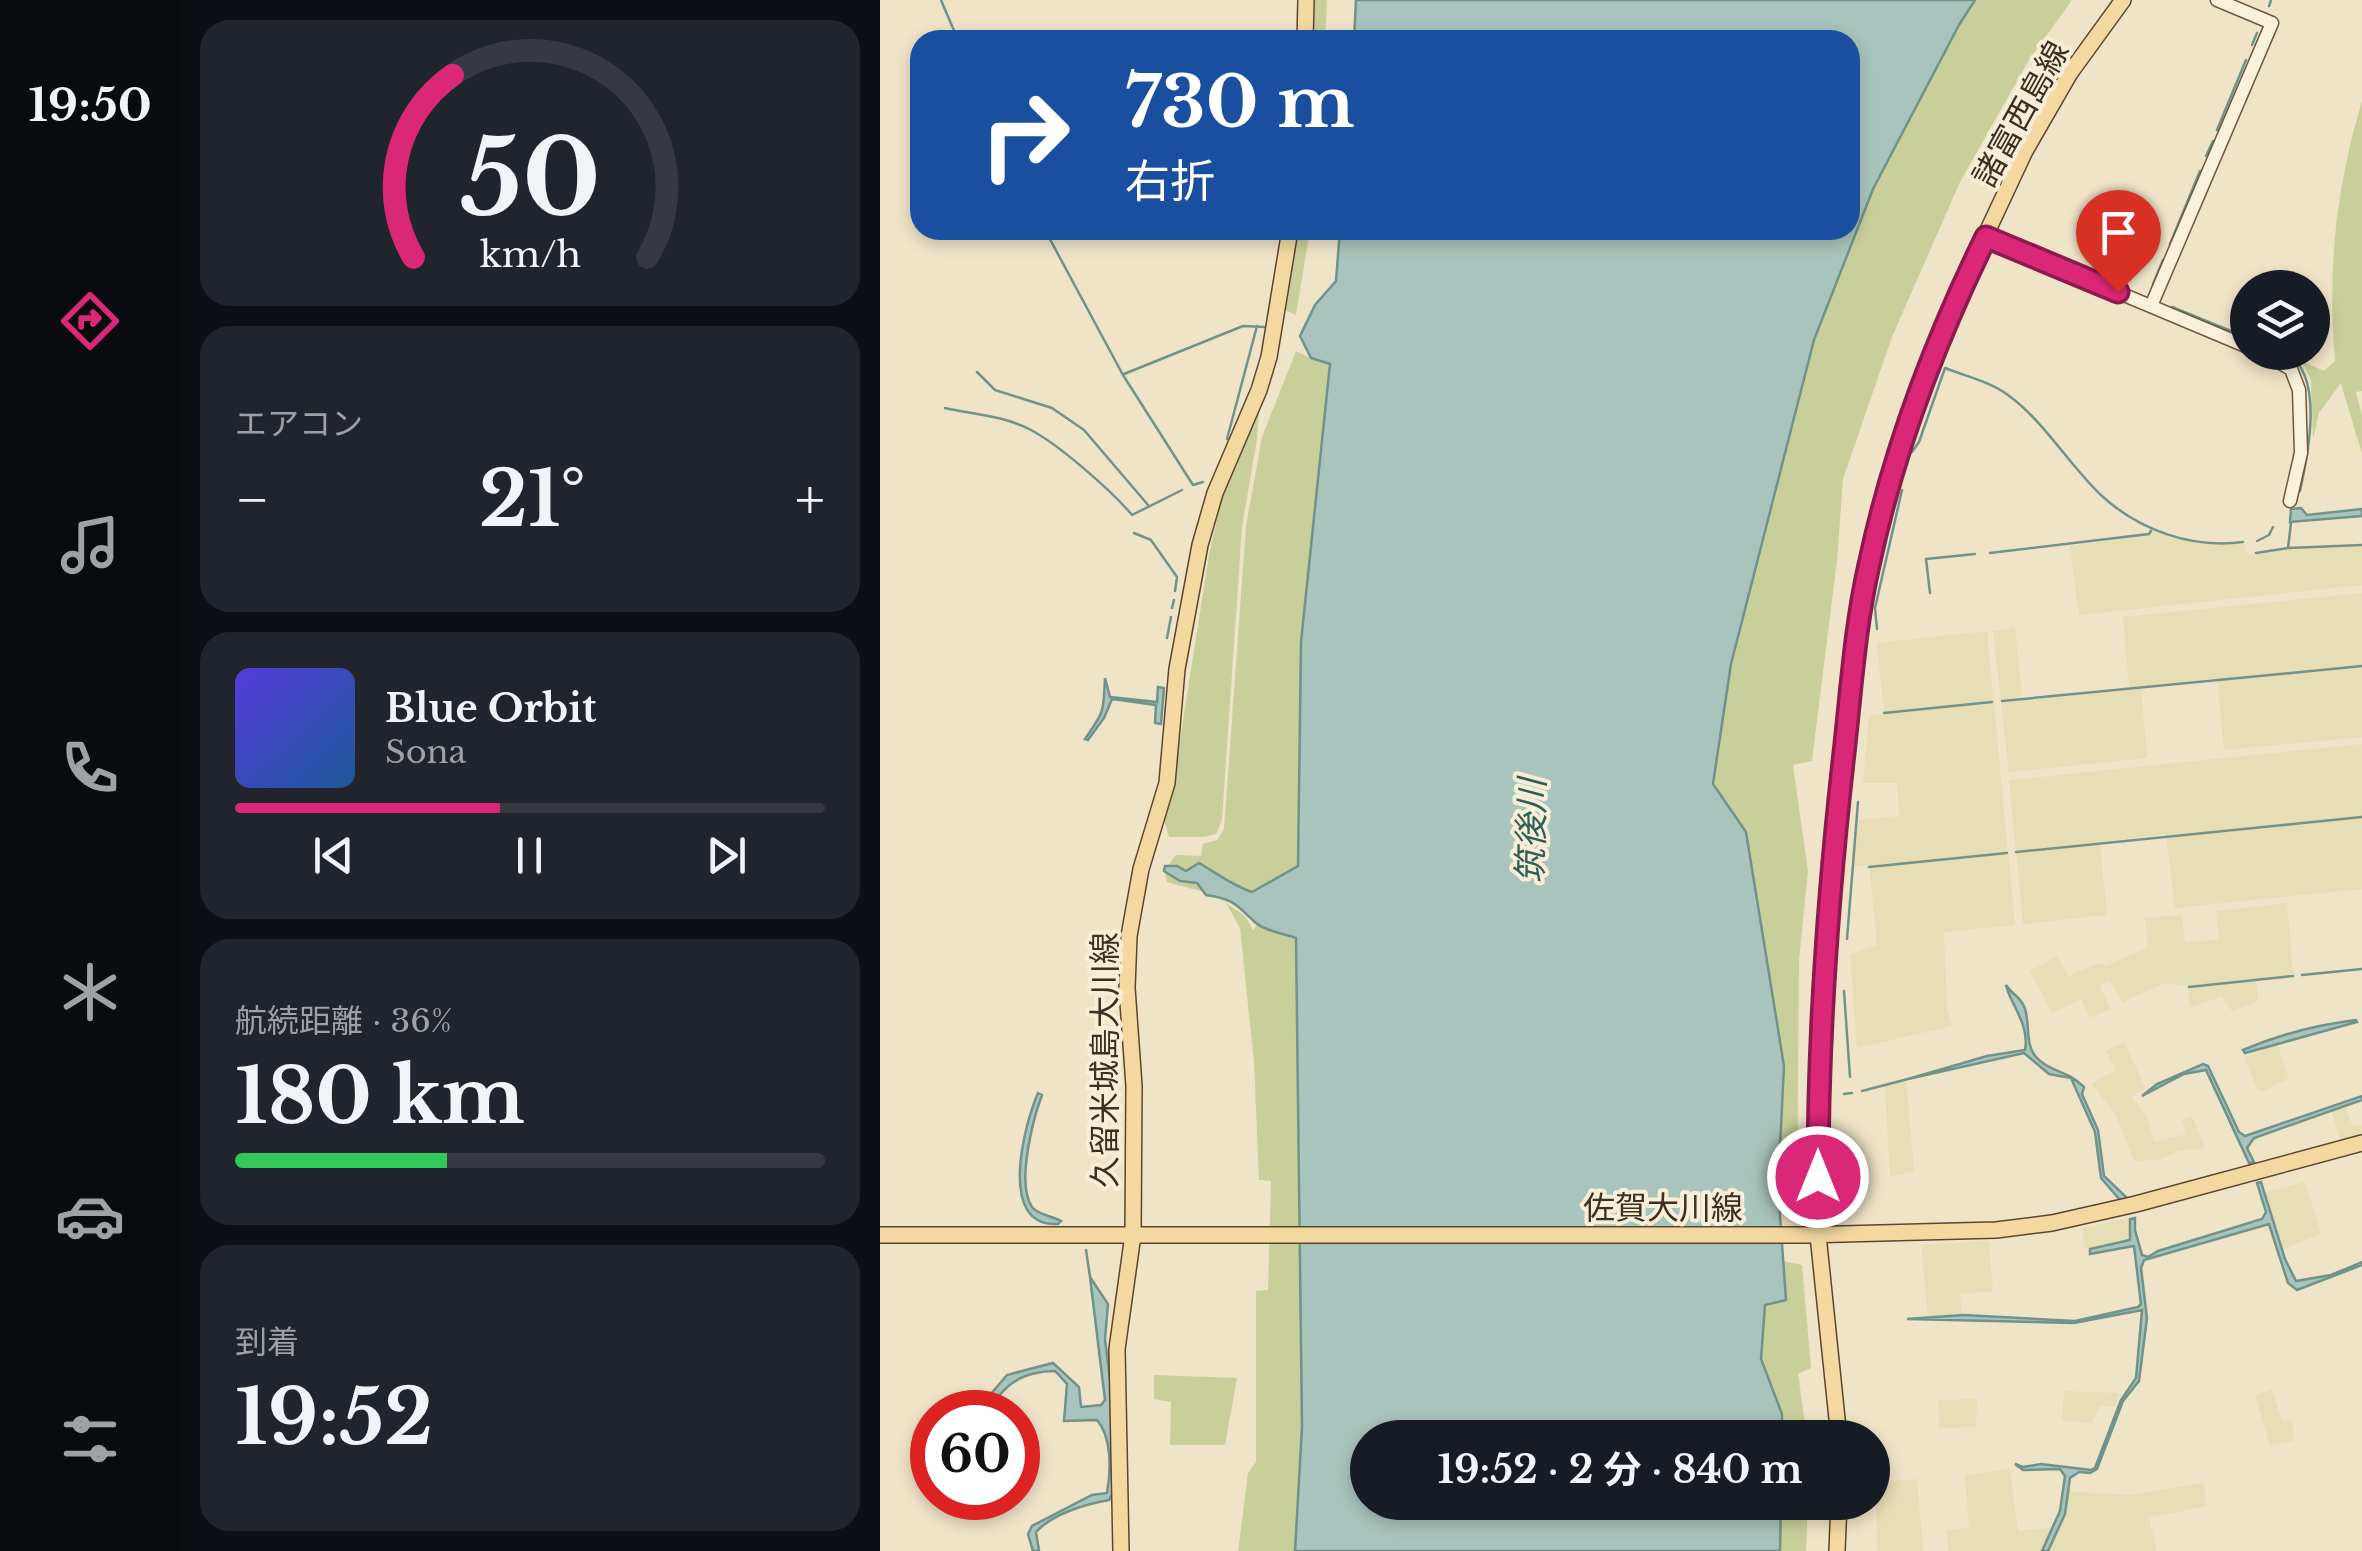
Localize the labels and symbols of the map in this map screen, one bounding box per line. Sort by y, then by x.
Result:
street label: 諸富西島線 [1965,34,2077,194]
pin [2076,190,2161,293]
water label: 筑後川 [1509,774,1553,884]
street label: 久留米城島大川線 [1085,932,1125,1188]
position arrow [1766,1125,1870,1229]
street label: 佐賀大川線 [1583,1188,1743,1228]
speed limit sign: 60 [910,1390,1040,1520]

